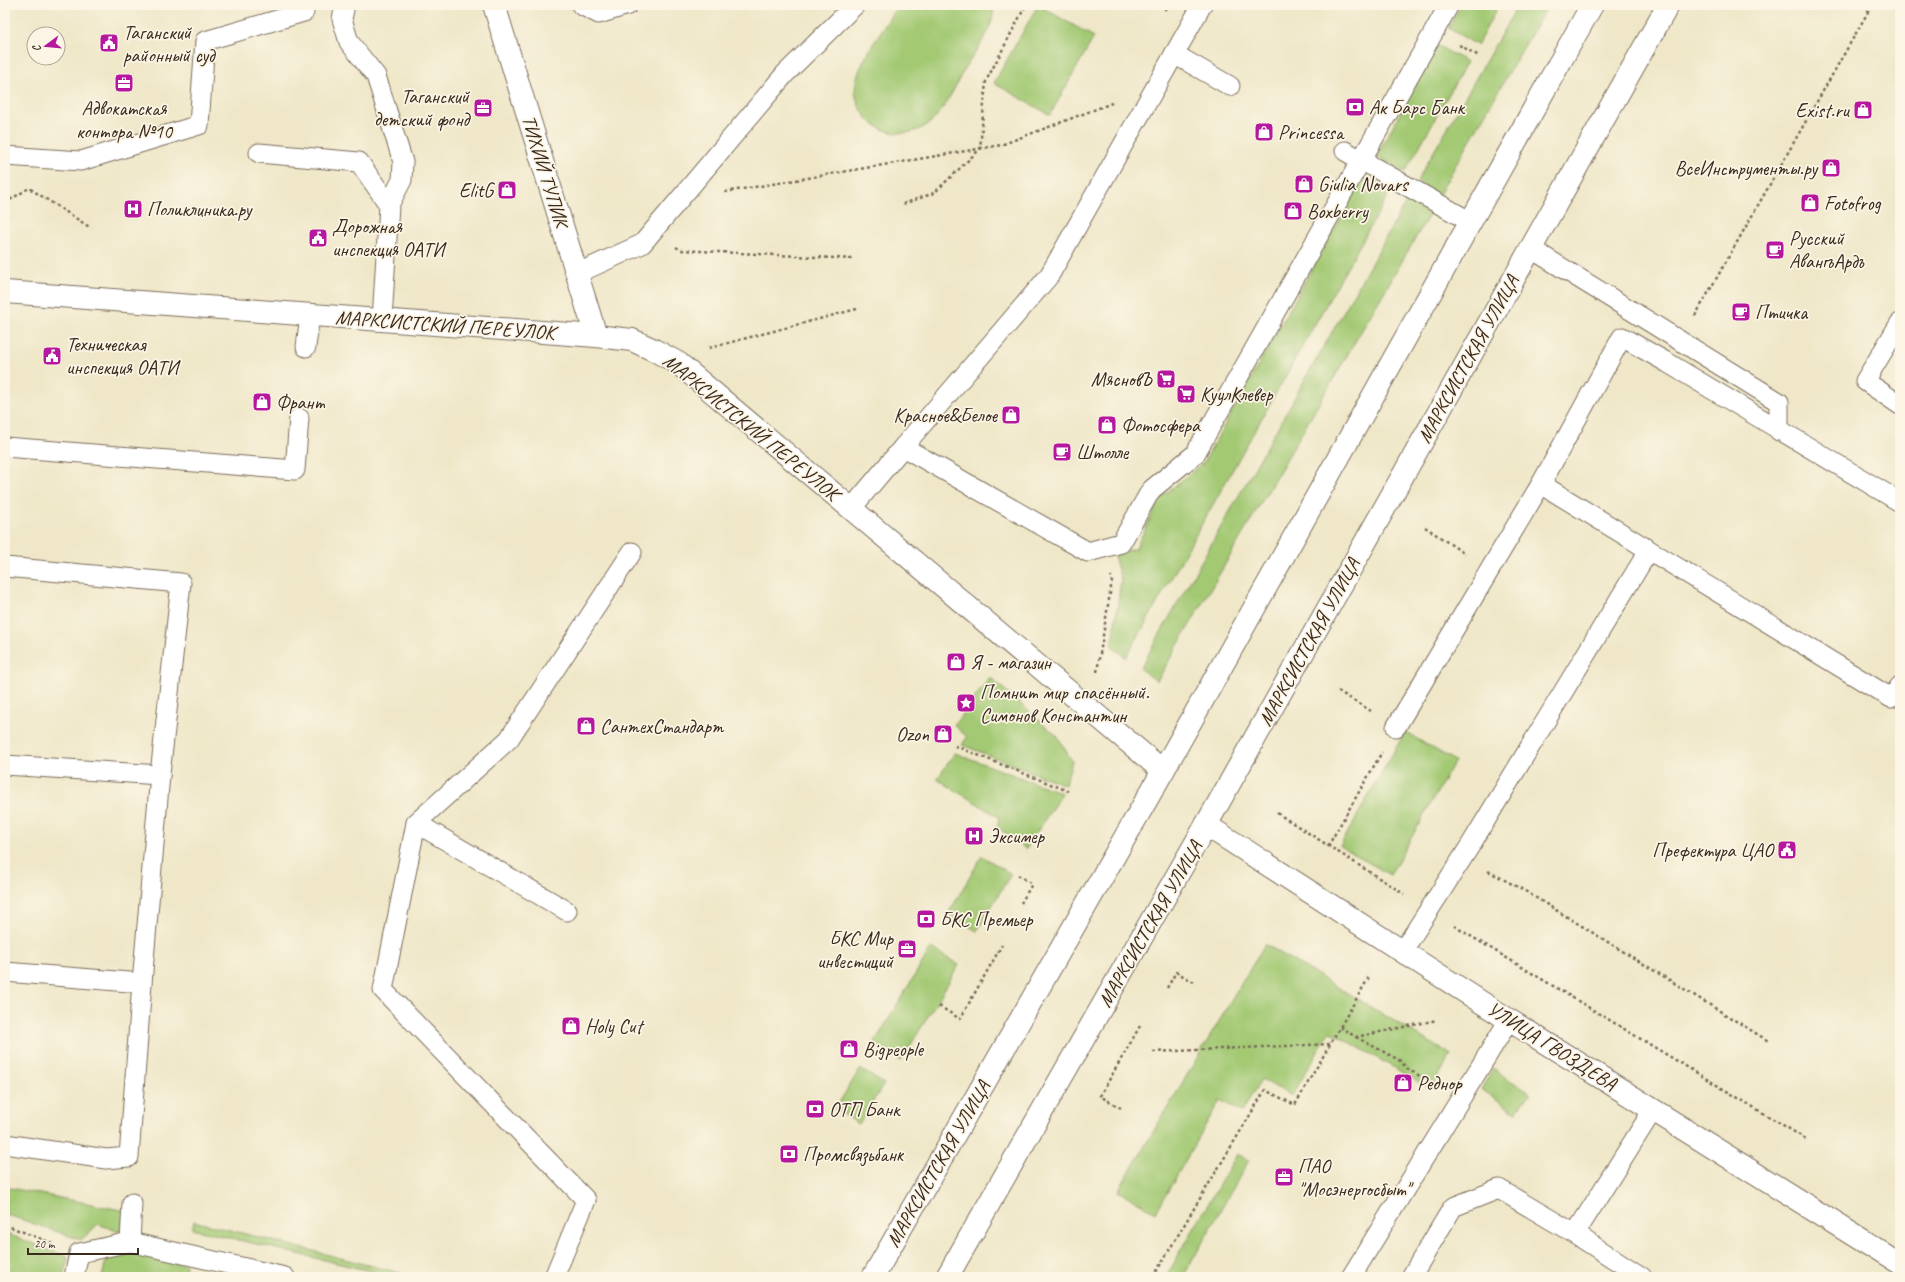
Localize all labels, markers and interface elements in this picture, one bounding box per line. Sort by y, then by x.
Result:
place label: Таганский районный суд [123,20,216,68]
north arrow [26,26,66,66]
public building icon: Таганский районный суд [98,32,120,54]
text: С [28,43,44,53]
office icon: Адвокатская контора №10 [113,72,135,94]
place label: Таганский детский фонд [374,84,471,132]
place label: Ак Барс Банк [1369,95,1466,120]
place label: Адвокатская контора №10 [76,96,174,144]
bank icon: Ак Барс Банк [1344,96,1366,118]
office icon: Таганский детский фонд [472,97,494,119]
place label: Exist.ru [1795,98,1851,123]
shop icon: Exist.ru [1852,99,1874,121]
street label: ТИХИЙ ТУПИК [516,112,575,233]
place label: Princessa [1278,120,1345,145]
shop icon: Princessa [1253,121,1275,143]
place label: ВсеИнструменты.ру [1675,156,1819,181]
shop icon: ВсеИнструменты.ру [1820,157,1842,179]
place label: Giulia Novars [1318,172,1410,197]
shop icon: Giulia Novars [1293,173,1315,195]
place label: ElitG [459,178,495,203]
shop icon: ElitG [496,179,518,201]
place label: Fotofrog [1824,191,1882,216]
shop icon: Fotofrog [1799,192,1821,214]
place label: Поликлиника.ру [147,197,253,222]
hospital icon: Поликлиника.ру [122,198,144,220]
place label: Boxberry [1307,199,1369,224]
shop icon: Boxberry [1282,200,1304,222]
place label: Дорожная инспекция ОАТИ [332,214,447,262]
place label: Русский АвангъАрдъ [1789,226,1864,274]
public building icon: Дорожная инспекция ОАТИ [307,227,329,249]
cafe icon: Русский АвангъАрдъ [1764,239,1786,261]
street label: МАРКСИСТСКАЯ УЛИЦА [1412,270,1525,447]
place label: Птичка [1755,300,1809,325]
cafe icon: Птичка [1730,301,1752,323]
street label: МАРКСИСТСКИЙ ПЕРЕУЛОК [335,305,559,345]
place label: Техническая инспекция ОАТИ [66,332,181,380]
public building icon: Техническая инспекция ОАТИ [41,345,63,367]
street label: МАРКСИСТСКИЙ ПЕРЕУЛОК [658,348,847,508]
place label: МясновЪ [1091,367,1154,392]
supermarket icon: МясновЪ [1155,368,1177,390]
place label: КуулКлевер [1200,382,1274,407]
supermarket icon: КуулКлевер [1175,383,1197,405]
place label: Франт [276,390,325,415]
shop icon: Франт [251,391,273,413]
place label: Красное&Белое [893,403,998,428]
shop icon: Красное&Белое [1000,404,1022,426]
place label: Фотосфера [1121,413,1201,438]
shop icon: Фотосфера [1096,414,1118,436]
place label: Штолле [1076,440,1130,465]
cafe icon: Штолле [1051,441,1073,463]
street label: МАРКСИСТСКАЯ УЛИЦА [1253,553,1366,730]
place label: Я - магазин [970,650,1053,675]
shop icon: Я - магазин [945,651,967,673]
place label: Помнит мир спасённый. Симонов Константин [980,680,1149,728]
place icon: Помнит мир спасённый. Симонов Константин [955,692,977,714]
place label: СантехСтандарт [600,714,725,739]
shop icon: СантехСтандарт [575,715,597,737]
place label: Ozon [896,722,930,747]
shop icon: Ozon [932,723,954,745]
place label: Эксимер [988,824,1045,849]
hospital icon: Эксимер [963,825,985,847]
street label: МАРКСИСТСКАЯ УЛИЦА [1092,836,1208,1012]
place label: Префектура ЦАО [1652,838,1775,863]
public building icon: Префектура ЦАО [1776,839,1798,861]
place label: БКС Премьер [940,907,1034,932]
bank icon: БКС Премьер [915,908,937,930]
place label: БКС Мир инвестиций [817,926,895,974]
office icon: БКС Мир инвестиций [896,938,918,960]
street label: УЛИЦА ГВОЗДЕВА [1482,996,1622,1096]
place label: Holy Cut [585,1014,645,1039]
shop icon: Holy Cut [560,1015,582,1037]
place label: Bigpeople [863,1037,924,1062]
shop icon: Bigpeople [838,1038,860,1060]
place label: Реднор [1417,1071,1463,1096]
shop icon: Реднор [1392,1072,1414,1094]
street label: МАРКСИСТСКАЯ УЛИЦА [880,1076,996,1252]
place label: ОТП Банк [829,1097,901,1122]
bank icon: ОТП Банк [804,1098,826,1120]
place label: Промсвязьбанк [803,1142,905,1167]
bank icon: Промсвязьбанк [778,1143,800,1165]
place label: ПАО "Мосэнергосбыт" [1298,1154,1414,1202]
office icon: ПАО "Мосэнергосбыт" [1273,1166,1295,1188]
scale bar [28,1230,138,1256]
text: 20 m [34,1236,56,1252]

